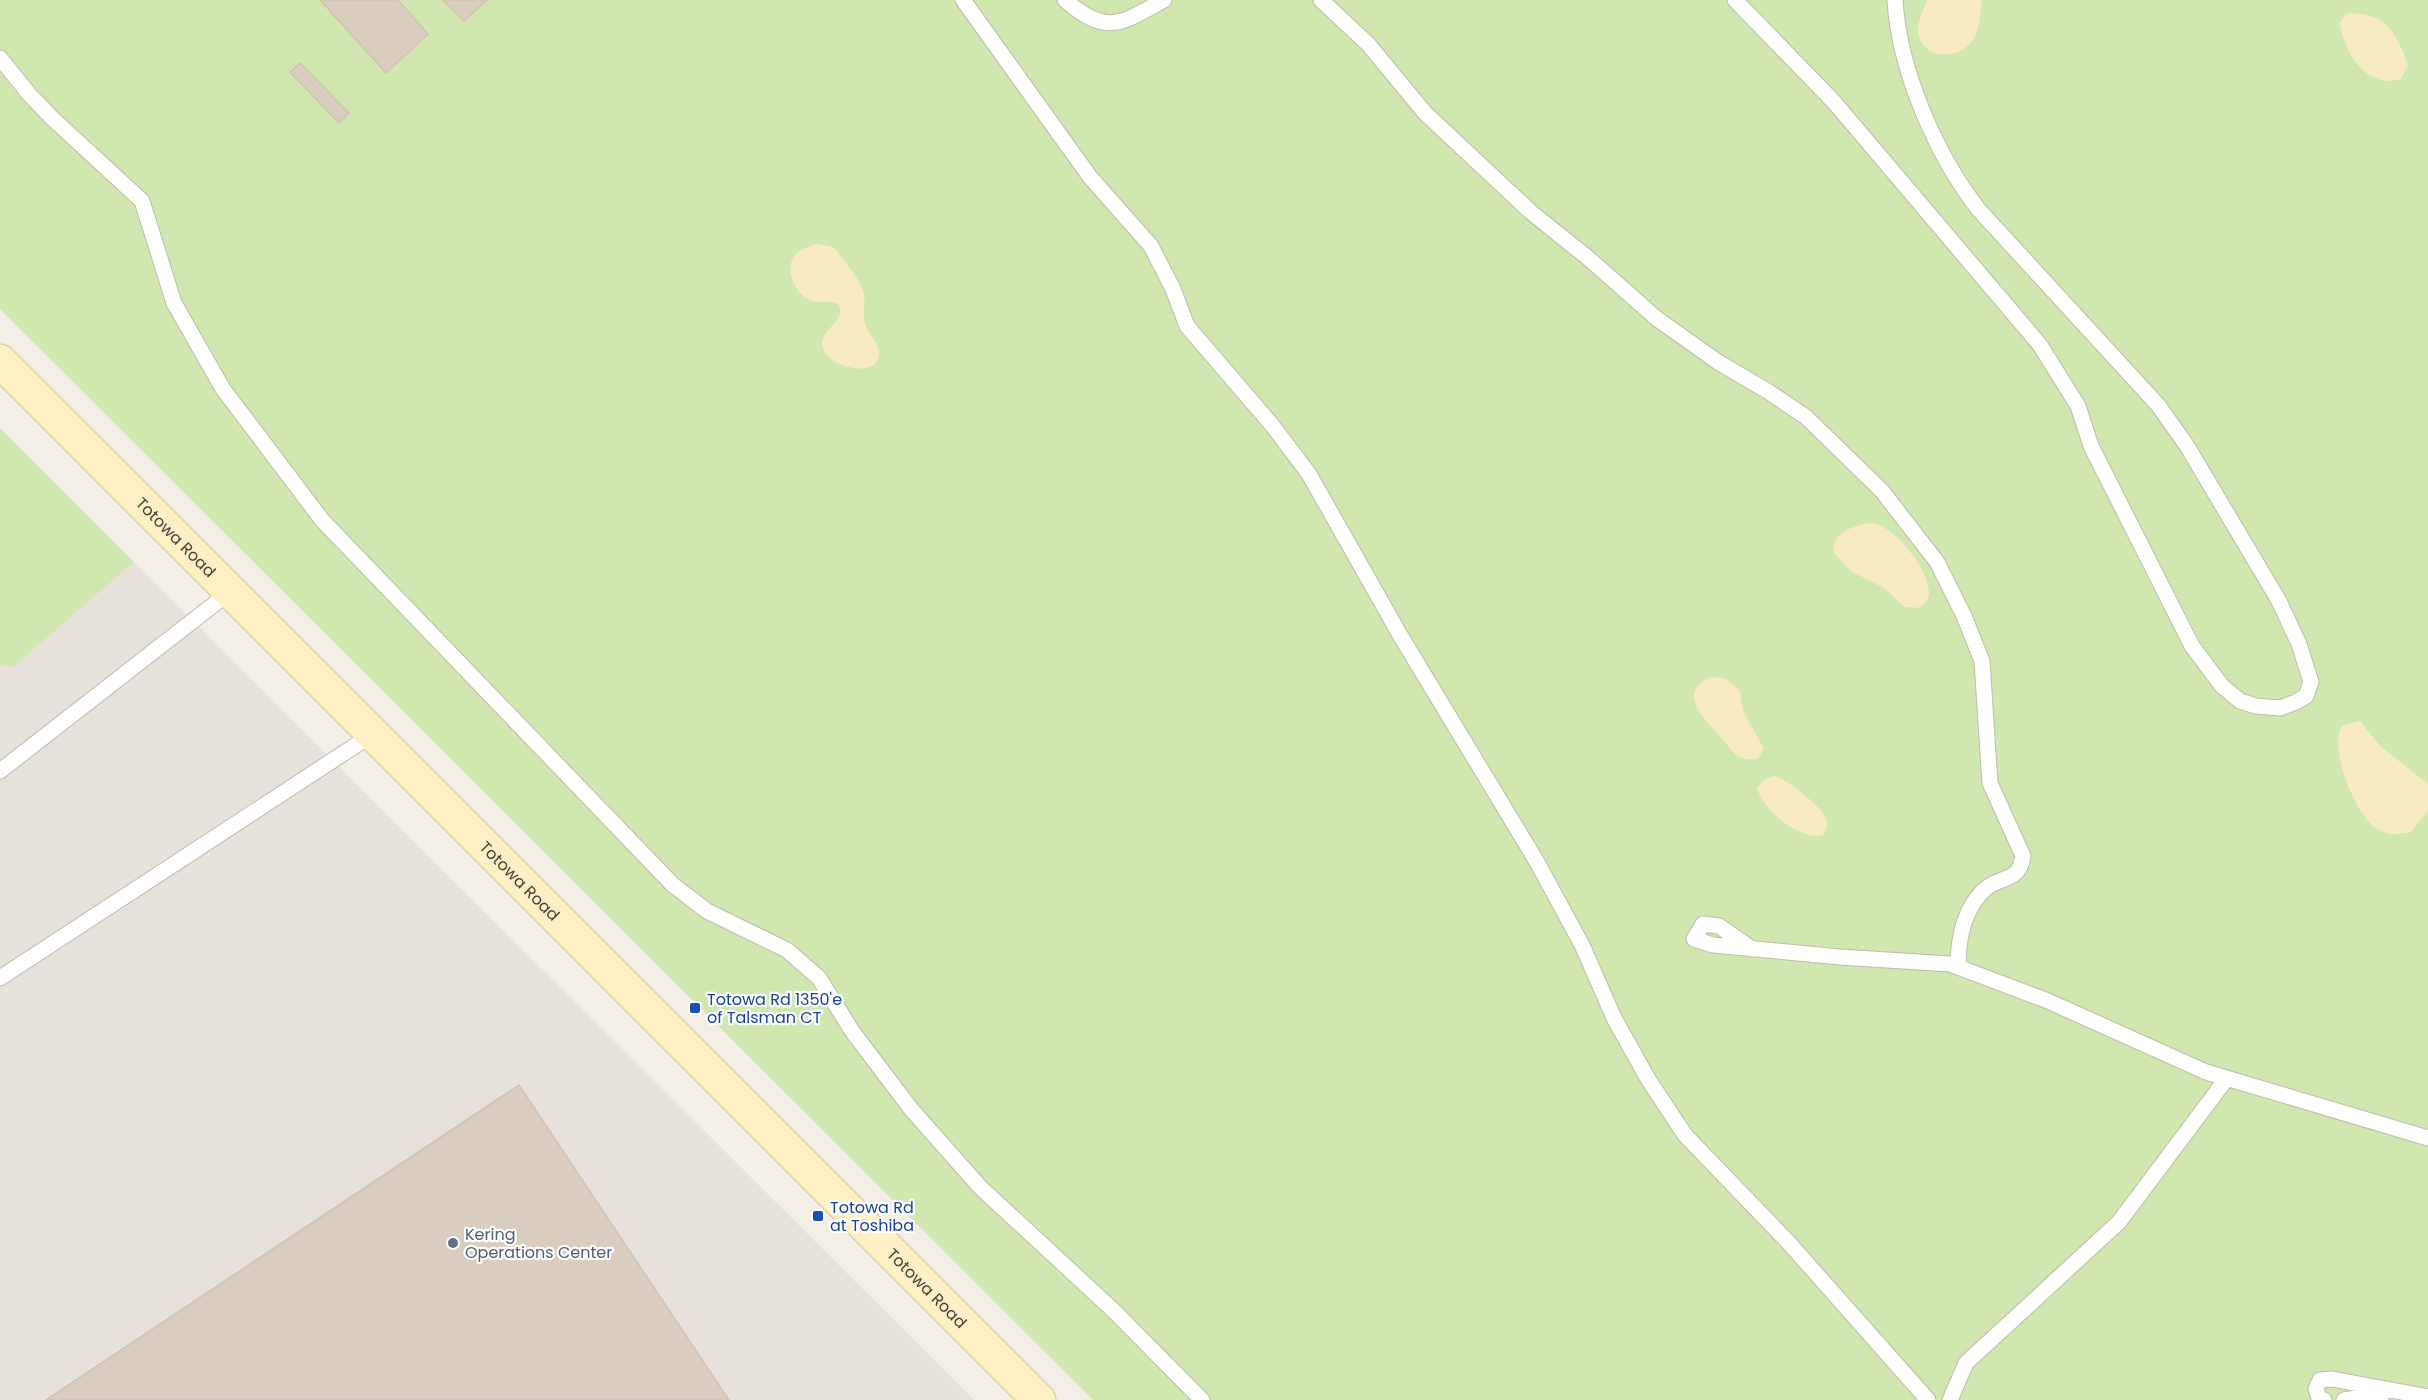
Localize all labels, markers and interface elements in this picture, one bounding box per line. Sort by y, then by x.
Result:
street label: Totowa Road [131,492,221,583]
street label: Totowa Road [474,836,565,926]
place label: Totowa Rd 1350'e of Talsman CT [707,988,842,1029]
marker: Totowa Rd 1350'e of Talsman CT [688,1001,702,1015]
place label: Totowa Rd at Toshiba [830,1196,914,1237]
marker: Totowa Rd at Toshiba [811,1209,825,1223]
place label: Kering Operations Center [465,1223,612,1264]
marker: Kering Operations Center [446,1236,460,1250]
street label: Totowa Road [881,1243,972,1334]

